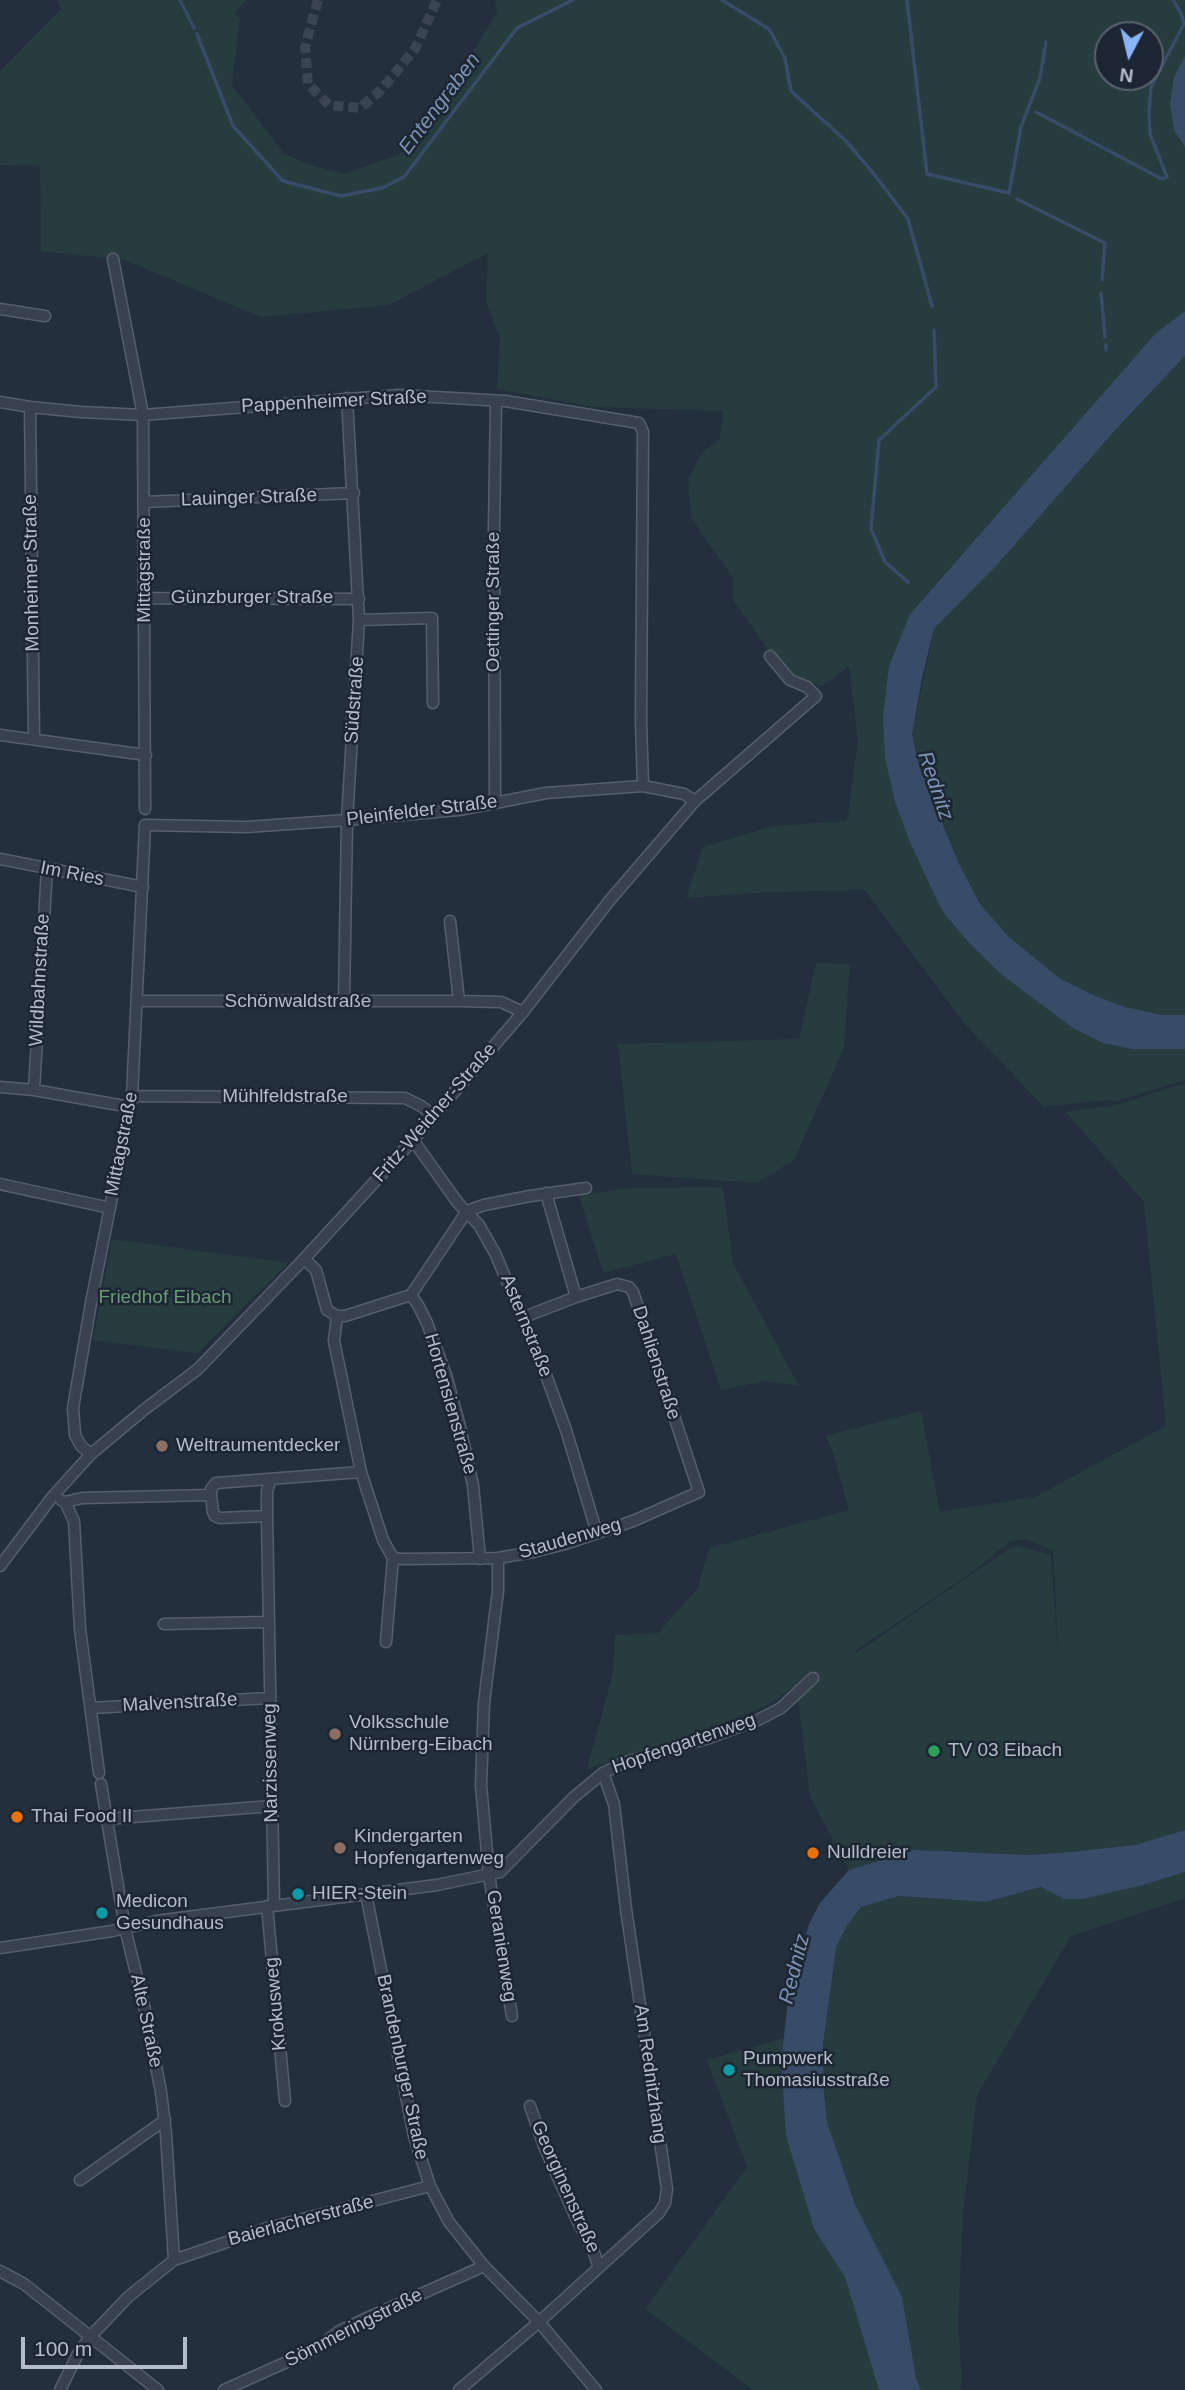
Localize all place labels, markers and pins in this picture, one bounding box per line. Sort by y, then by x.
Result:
place label: Weltraumentdecker [176,1435,340,1457]
marker: Weltraumentdecker [154,1438,170,1454]
place label: Volksschule Nürnberg-Eibach [349,1712,493,1756]
marker: Volksschule Nürnberg-Eibach [327,1726,343,1742]
place label: TV 03 Eibach [948,1740,1062,1762]
marker: TV 03 Eibach [926,1743,942,1759]
place label: Thai Food II [31,1806,132,1828]
marker: Thai Food II [9,1809,25,1825]
place label: Kindergarten Hopfengartenweg [354,1826,504,1870]
marker: Kindergarten Hopfengartenweg [332,1840,348,1856]
place label: Nulldreier [827,1842,908,1864]
marker: Nulldreier [805,1845,821,1861]
place label: HIER-Stein [312,1883,407,1905]
marker: HIER-Stein [290,1886,306,1902]
place label: Medicon Gesundhaus [116,1891,224,1935]
marker: Medicon Gesundhaus [94,1905,110,1921]
place label: Pumpwerk Thomasiusstraße [743,2048,890,2092]
marker: Pumpwerk Thomasiusstraße [721,2062,737,2078]

